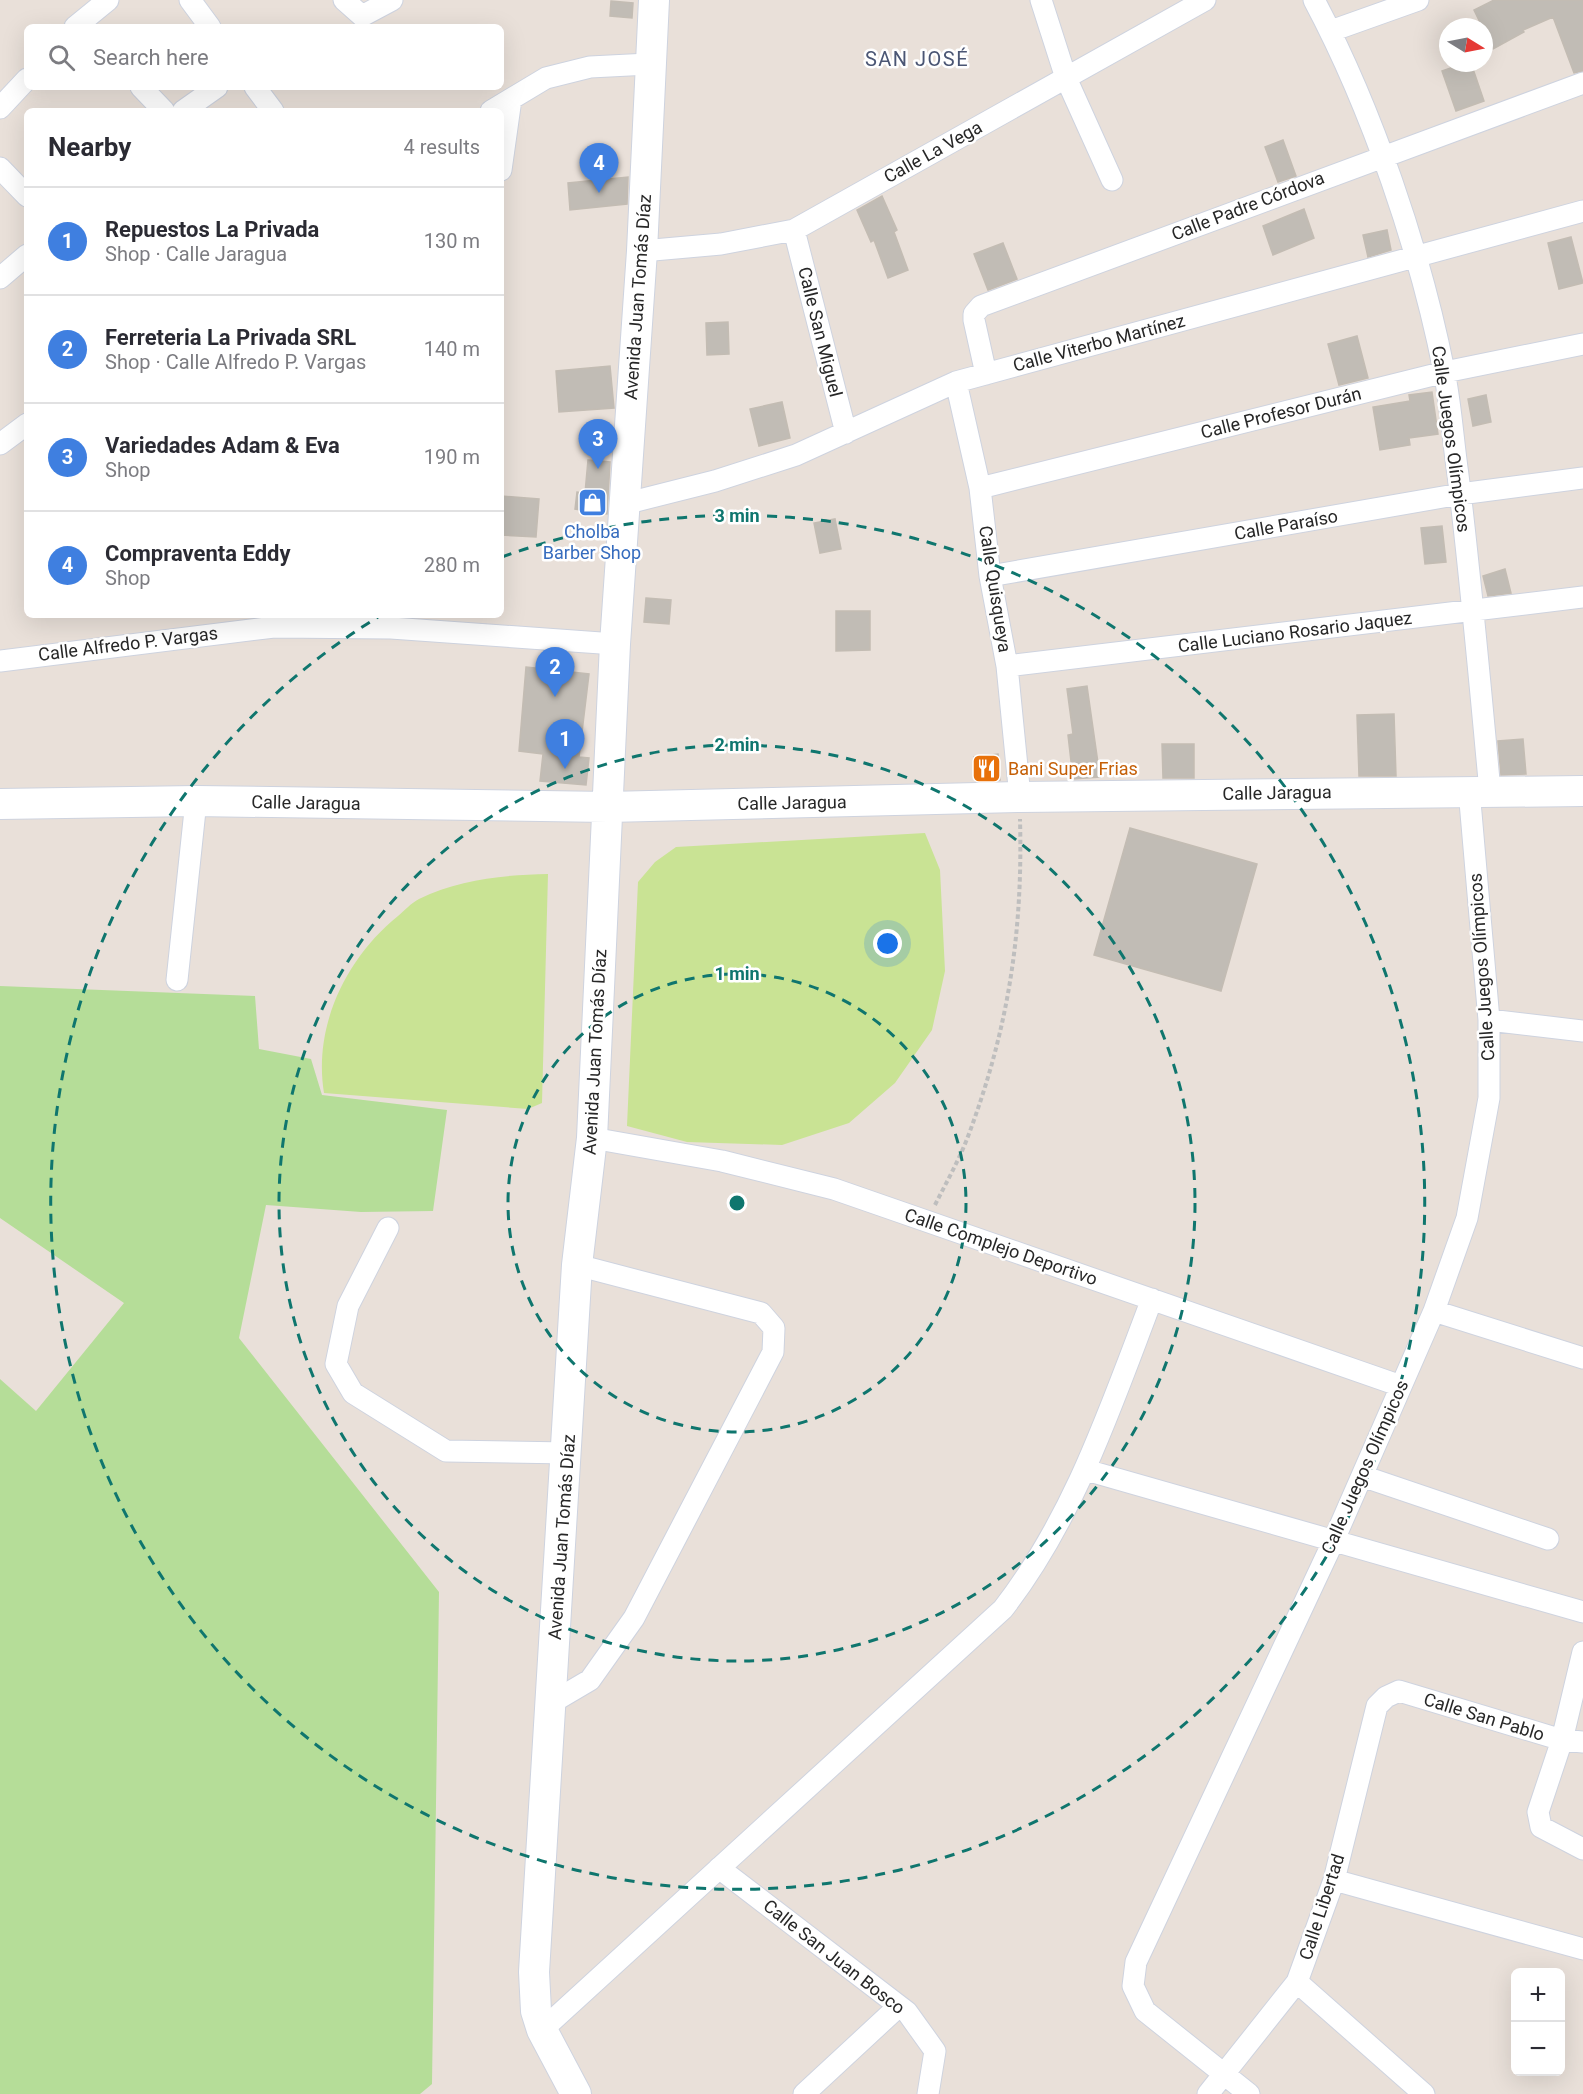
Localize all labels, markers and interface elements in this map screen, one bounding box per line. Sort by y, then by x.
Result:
north arrow [1439,18,1493,72]
search box [24,24,504,90]
icon: search [45,41,78,74]
text: Search here [93,45,209,70]
district label: SAN JOSÉ [865,47,969,71]
street label: Calle La Vega [880,116,985,187]
text: Nearby [48,132,131,162]
text: 4 results [404,135,480,159]
pin: 4 [580,144,618,193]
street label: Calle Padre Córdova [1168,167,1327,244]
street label: Avenida Juan Tomás Díaz [620,193,655,401]
text: Repuestos La Privada [105,217,319,242]
text: 1 [62,229,73,253]
text: 130 m [424,229,480,253]
text: Shop · Calle Jaragua [105,242,287,266]
street label: Calle San Miguel [794,265,847,399]
street label: Calle Viterbo Martínez [1011,309,1187,376]
text: Ferreteria La Privada SRL [105,325,356,350]
text: 2 [62,337,73,361]
text: 140 m [424,337,480,361]
street label: Calle Juegos Olímpicos [1428,344,1475,534]
text: Shop · Calle Alfredo P. Vargas [105,350,366,374]
street label: Calle Profesor Durán [1198,382,1363,443]
pin: 3 [578,420,618,469]
text: Variedades Adam & Eva [105,433,340,458]
text: 3 [62,445,73,469]
text: 190 m [424,445,480,469]
text: Shop [105,458,151,482]
shop icon: Cholba Barber Shop [576,487,608,519]
text: 3 min [714,505,760,526]
street label: Calle Paraíso [1232,505,1339,544]
place label: Cholba Barber Shop [543,521,641,563]
street label: Calle Quisqueya [975,524,1016,654]
text: Compraventa Eddy [105,541,290,566]
text: 4 [62,553,73,577]
text: 280 m [424,553,480,577]
text: Shop [105,566,151,590]
street label: Calle Luciano Rosario Jaquez [1177,607,1413,656]
street label: Calle Alfredo P. Vargas [37,622,219,665]
pin: 2 [536,648,574,697]
pin: 1 [546,720,584,769]
text: 2 min [714,734,760,755]
restaurant icon: Bani Super Frias [971,753,1003,785]
place label: Bani Super Frias [1008,758,1138,779]
street label: Calle Jaragua [1222,781,1332,804]
street label: Calle Jaragua [251,791,361,814]
street label: Calle Jaragua [737,791,847,814]
street label: Calle Juegos Olímpicos [1464,872,1499,1062]
your location [873,929,902,958]
street label: Avenida Juan Tomás Díaz [579,948,610,1156]
text: 1 min [714,963,760,984]
centre of rings [727,1193,747,1213]
street label: Calle Complejo Deportivo [902,1204,1100,1289]
street label: Calle Juegos Olímpicos [1317,1377,1412,1557]
street label: Avenida Juan Tomás Díaz [544,1433,579,1641]
street label: Calle San Pablo [1421,1688,1547,1745]
street label: Calle Libertad [1294,1851,1349,1963]
street label: Calle San Juan Bosco [759,1895,909,2018]
map controls [1511,1968,1565,2076]
button: + [1511,1968,1565,2022]
button: − [1511,2022,1565,2076]

